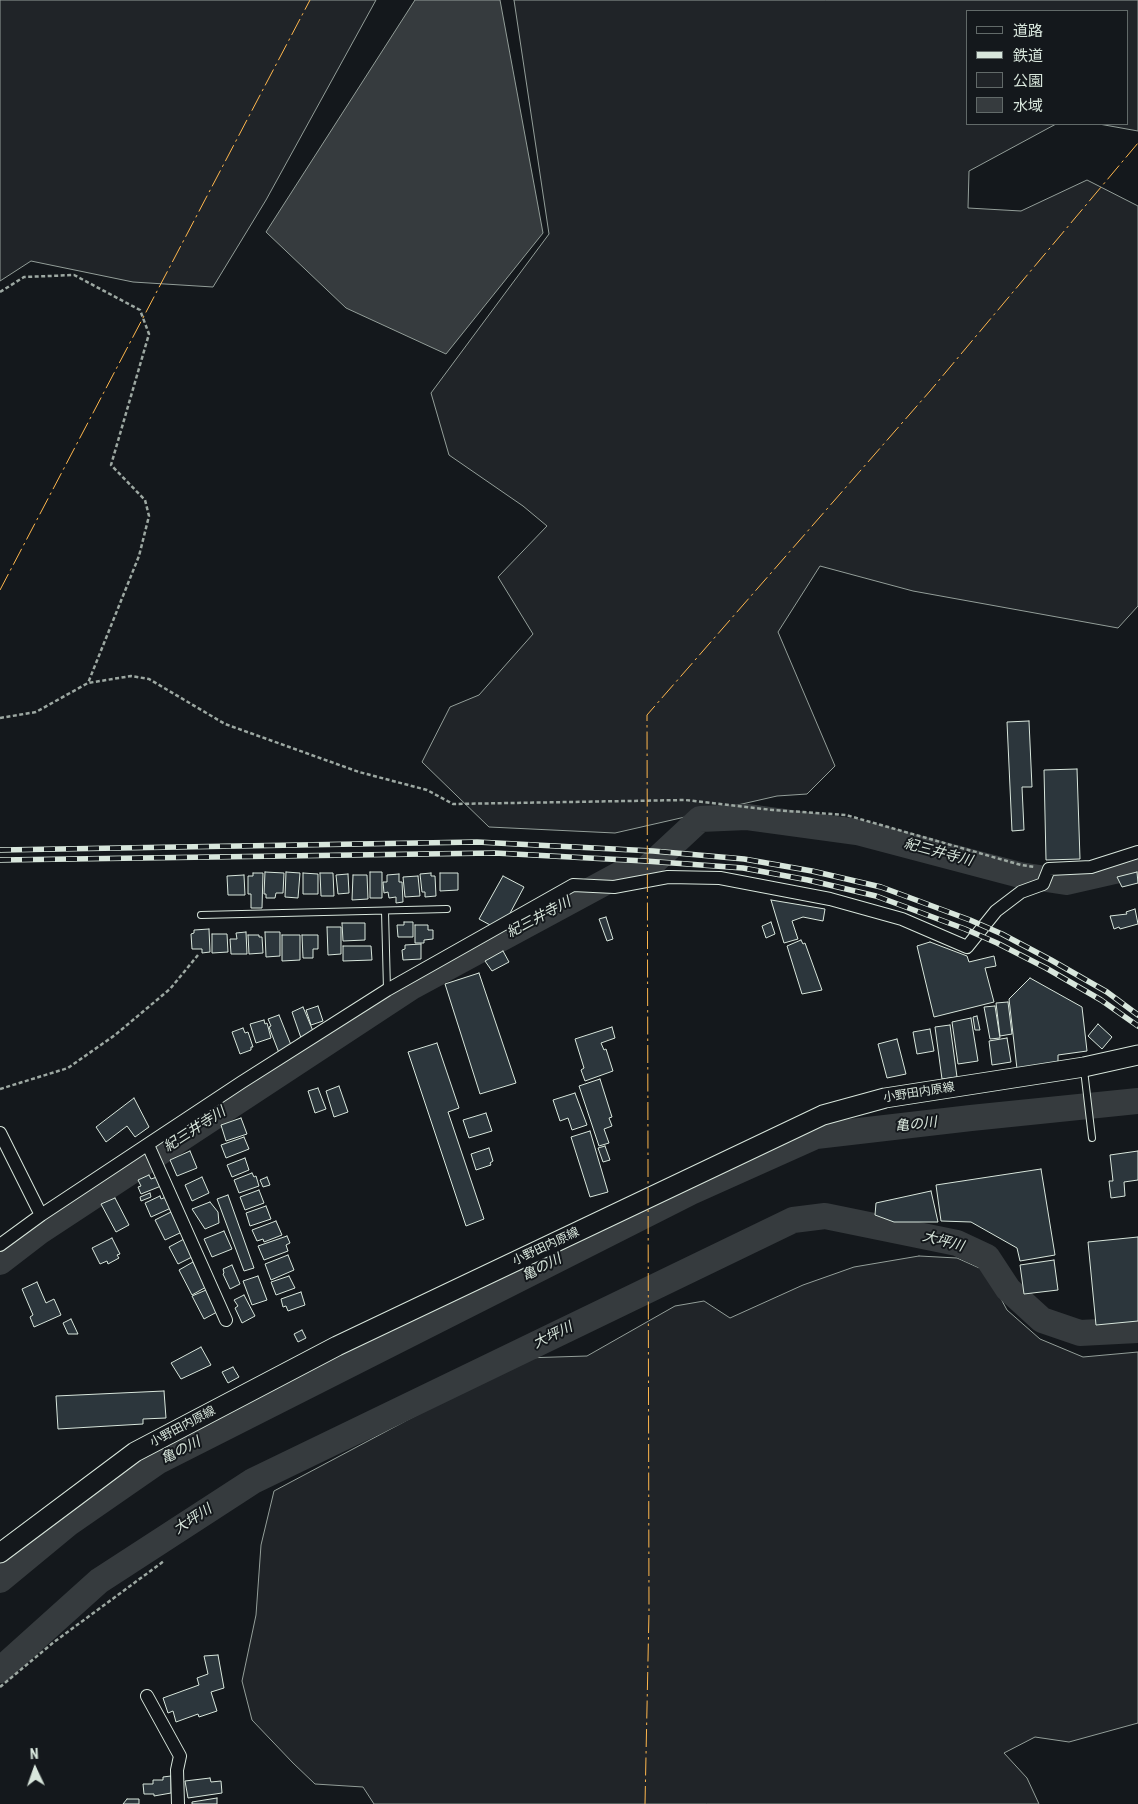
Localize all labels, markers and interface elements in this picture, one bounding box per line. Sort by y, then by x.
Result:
legend [966,10,1128,125]
text: 道路 [1013,22,1043,40]
text: 鉄道 [1013,47,1043,65]
text: 公園 [1013,72,1043,90]
text: 水域 [1013,97,1043,115]
water label: 紀三井寺川 [902,836,974,870]
water label: 紀三井寺川 [504,894,574,942]
street label: 小野田内原線 [882,1080,956,1106]
water label: 紀三井寺川 [161,1104,229,1156]
water label: 亀の川 [894,1114,938,1136]
street label: 小野田内原線 [510,1225,582,1269]
water label: 大坪川 [921,1228,965,1256]
water label: 亀の川 [519,1251,565,1285]
water label: 大坪川 [530,1319,576,1353]
street label: 小野田内原線 [148,1404,218,1450]
water label: 亀の川 [158,1434,204,1468]
water label: 大坪川 [171,1502,215,1538]
north arrow [10,1744,60,1794]
text: N [30,1746,39,1762]

